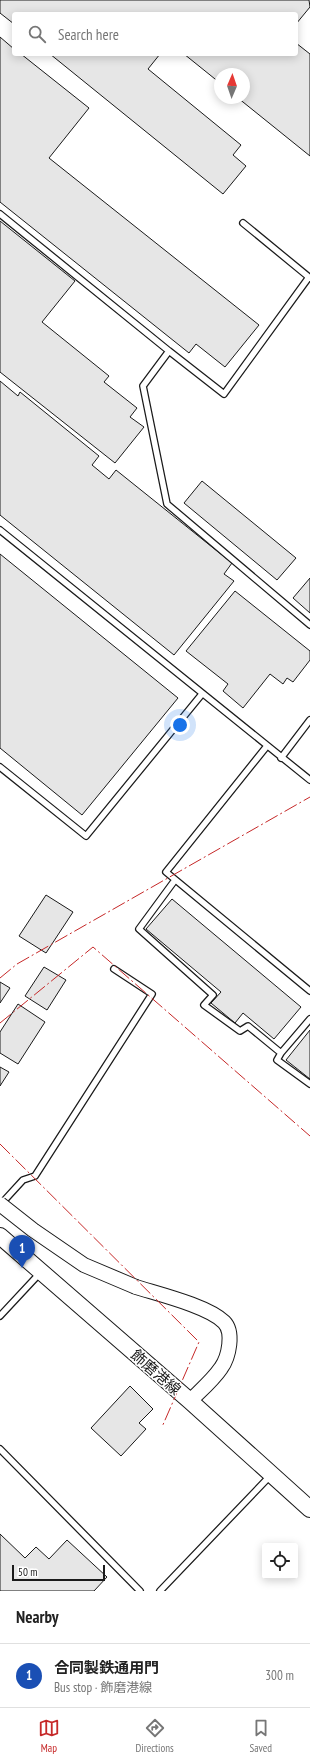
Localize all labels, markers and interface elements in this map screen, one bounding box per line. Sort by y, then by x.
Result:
search box [12,12,298,56]
icon: search [26,23,48,45]
text: Search here [58,25,119,44]
north arrow [214,68,250,104]
your location [170,715,190,735]
pin: 1 [9,1235,35,1268]
street label: 飾磨港線 [127,1345,185,1399]
map controls [262,1543,298,1579]
button: locate [262,1543,298,1579]
scale bar [12,1563,105,1582]
text: 50 m [18,1565,37,1579]
text: Nearby [16,1606,59,1628]
text: 合同製鉄通用門 [54,1658,159,1677]
text: 1 [26,1667,32,1684]
text: 300 m [265,1667,294,1684]
text: Bus stop · 飾磨港線 [54,1679,152,1696]
tab: Map [38,1717,60,1755]
tab: Directions [136,1717,174,1755]
tab: Saved [249,1717,272,1755]

